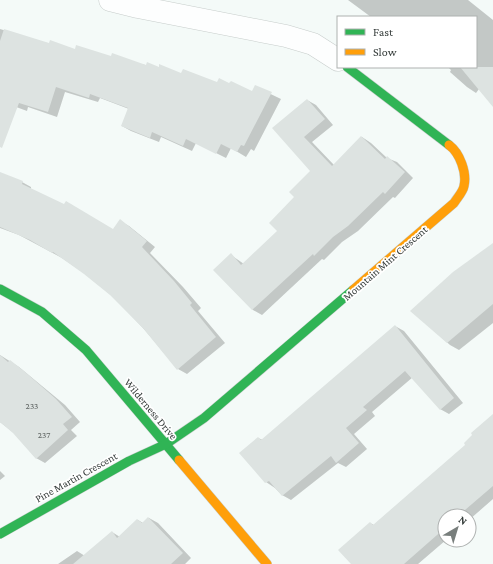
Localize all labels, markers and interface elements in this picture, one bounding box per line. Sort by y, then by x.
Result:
legend [337,16,477,68]
text: Fast [373,25,394,39]
text: Slow [373,45,397,59]
street label: Mountain Mint Crescent [340,223,430,303]
street label: Wilderness Drive [122,376,180,442]
house number: 233 [26,401,38,411]
house number: 237 [38,430,50,440]
street label: Pine Martin Crescent [33,449,119,505]
north arrow [437,508,477,548]
text: N [457,513,470,527]

